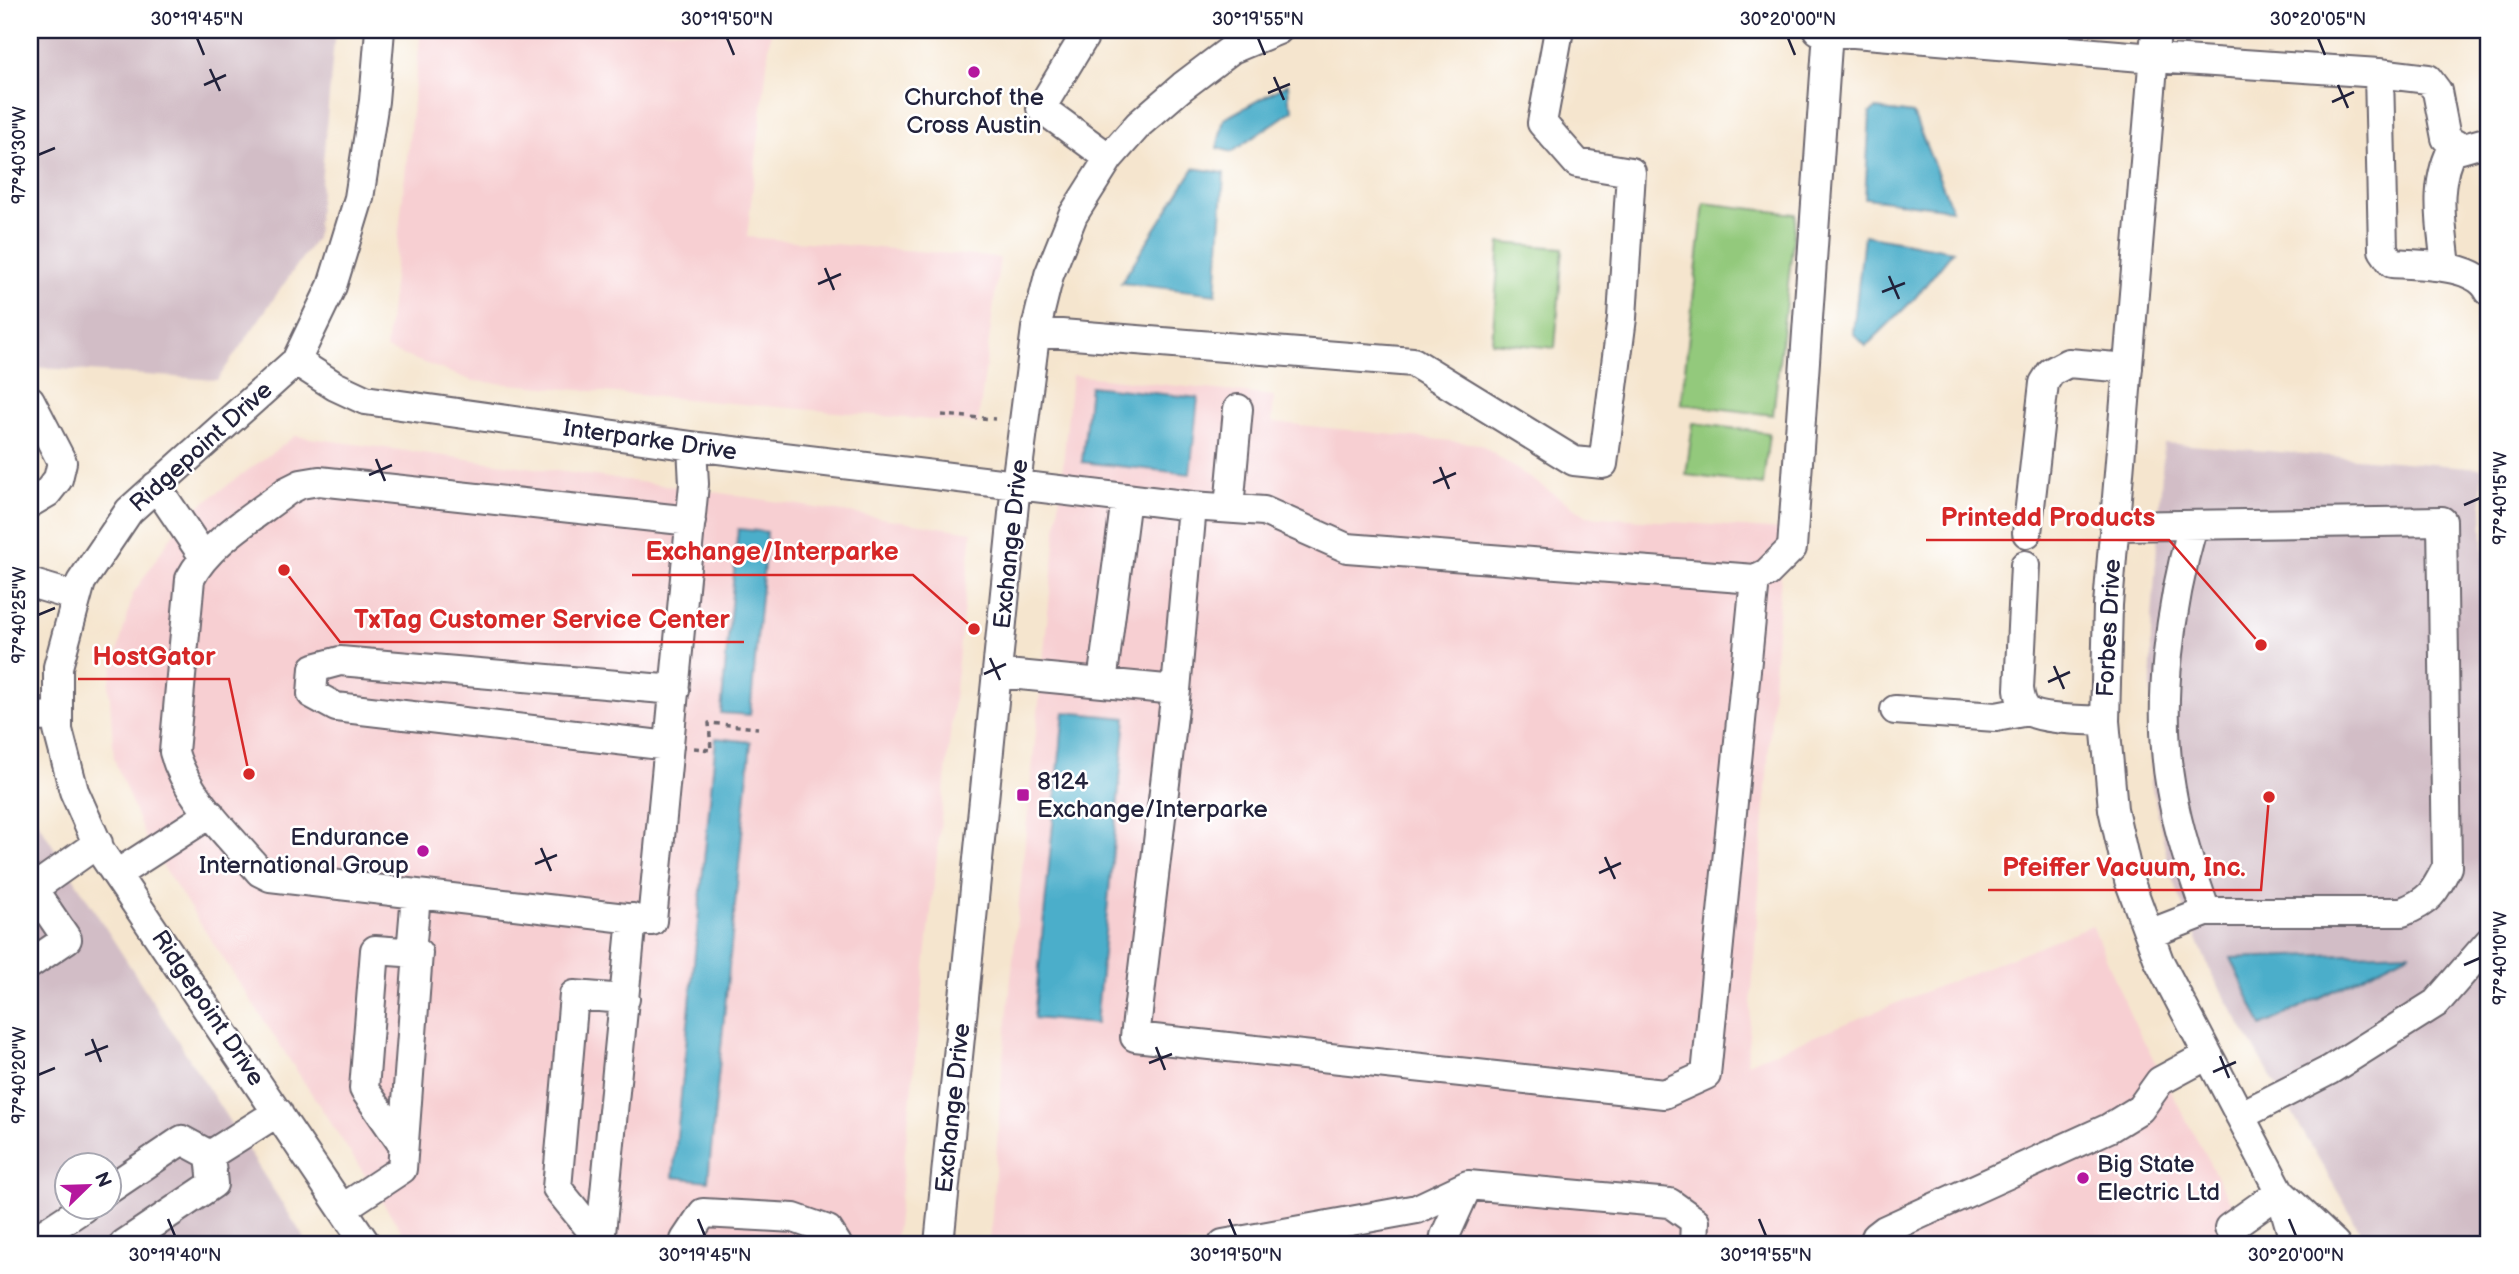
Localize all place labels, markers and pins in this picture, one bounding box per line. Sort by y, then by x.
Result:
marker: Churchof the Cross Austin [966,64,982,80]
place label: Churchof the Cross Austin [904,83,1044,140]
callout: Printedd Products [1926,493,2169,540]
callout: Exchange/Interparke [632,528,913,575]
callout: TxTag Customer Service Center [340,595,744,642]
callout: HostGator [78,632,229,679]
place label: 8124 Exchange/Interparke [1037,767,1268,824]
marker: 8124 Exchange/Interparke [1015,787,1031,803]
place label: Endurance International Group [199,823,409,880]
marker: Endurance International Group [415,843,431,859]
callout: Pfeiffer Vacuum, Inc. [1988,843,2261,890]
place label: Big State Electric Ltd [2097,1150,2220,1207]
marker: Big State Electric Ltd [2075,1170,2091,1186]

